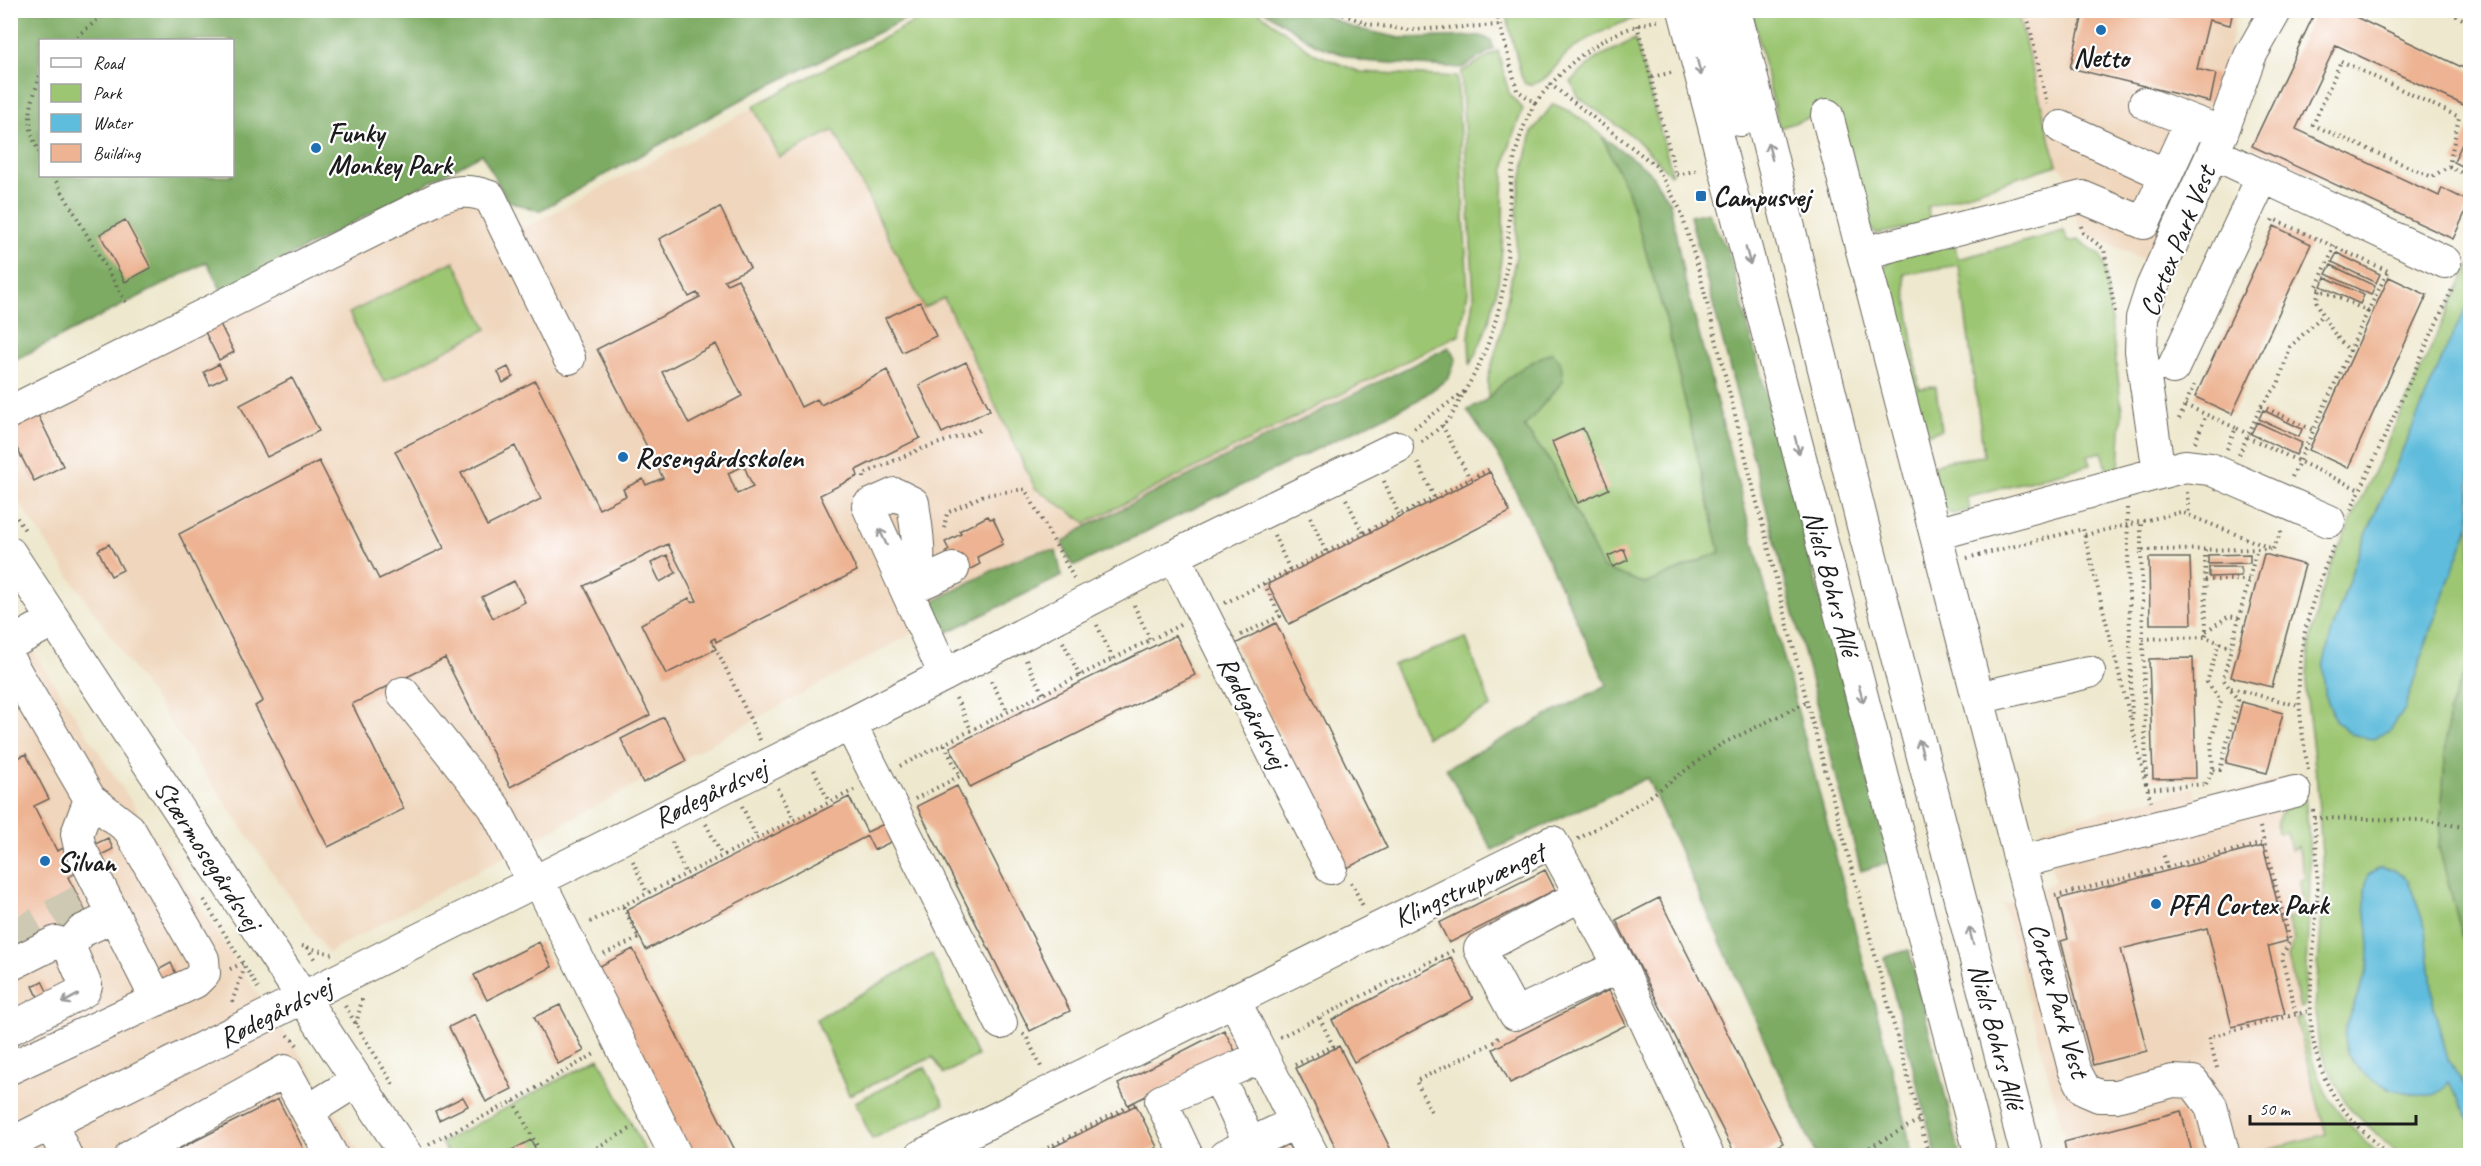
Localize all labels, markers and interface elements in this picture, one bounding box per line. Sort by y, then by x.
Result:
marker: Netto [2094,23,2108,37]
legend [39,39,234,177]
place label: Netto [2073,40,2132,75]
text: Road [93,52,126,74]
one-way arrow [1693,57,1705,76]
text: Park [93,82,123,104]
text: Water [93,112,134,134]
place label: Funky Monkey Park [328,115,454,182]
marker: Funky Monkey Park [309,141,323,155]
text: Building [93,142,142,164]
one-way arrow [1764,142,1776,161]
street label: Cortex Park Vest [2131,158,2224,321]
place label: Campusvej [1713,179,1814,214]
marker: Campusvej [1694,189,1708,203]
one-way arrow [1742,246,1754,265]
one-way arrow [1791,435,1803,454]
place label: Rosengårdsskolen [635,440,804,475]
marker: Rosengårdsskolen [616,450,630,464]
street label: Niels Bohrs Allé [1796,507,1869,663]
one-way arrow [876,529,888,547]
street label: Rødegårdsvej [1210,650,1298,778]
one-way arrow [1856,685,1868,704]
one-way arrow [1915,738,1927,757]
street label: Rødegårdsvej [648,749,776,835]
street label: Stærmosegårdsvej [146,773,272,940]
street label: Klingstrupvænget [1388,833,1554,935]
place label: Silvan [57,844,118,879]
marker: Silvan [38,854,52,868]
place label: PFA Cortex Park [2168,887,2331,922]
marker: PFA Cortex Park [2149,897,2163,911]
street label: Cortex Park Vest [2020,919,2099,1084]
one-way arrow [1964,927,1976,946]
street label: Niels Bohrs Allé [1961,960,2034,1116]
street label: Rødegårdsvej [213,967,341,1055]
one-way arrow [62,994,80,1005]
scale bar [2250,1088,2416,1126]
text: 50 m [2259,1098,2292,1120]

